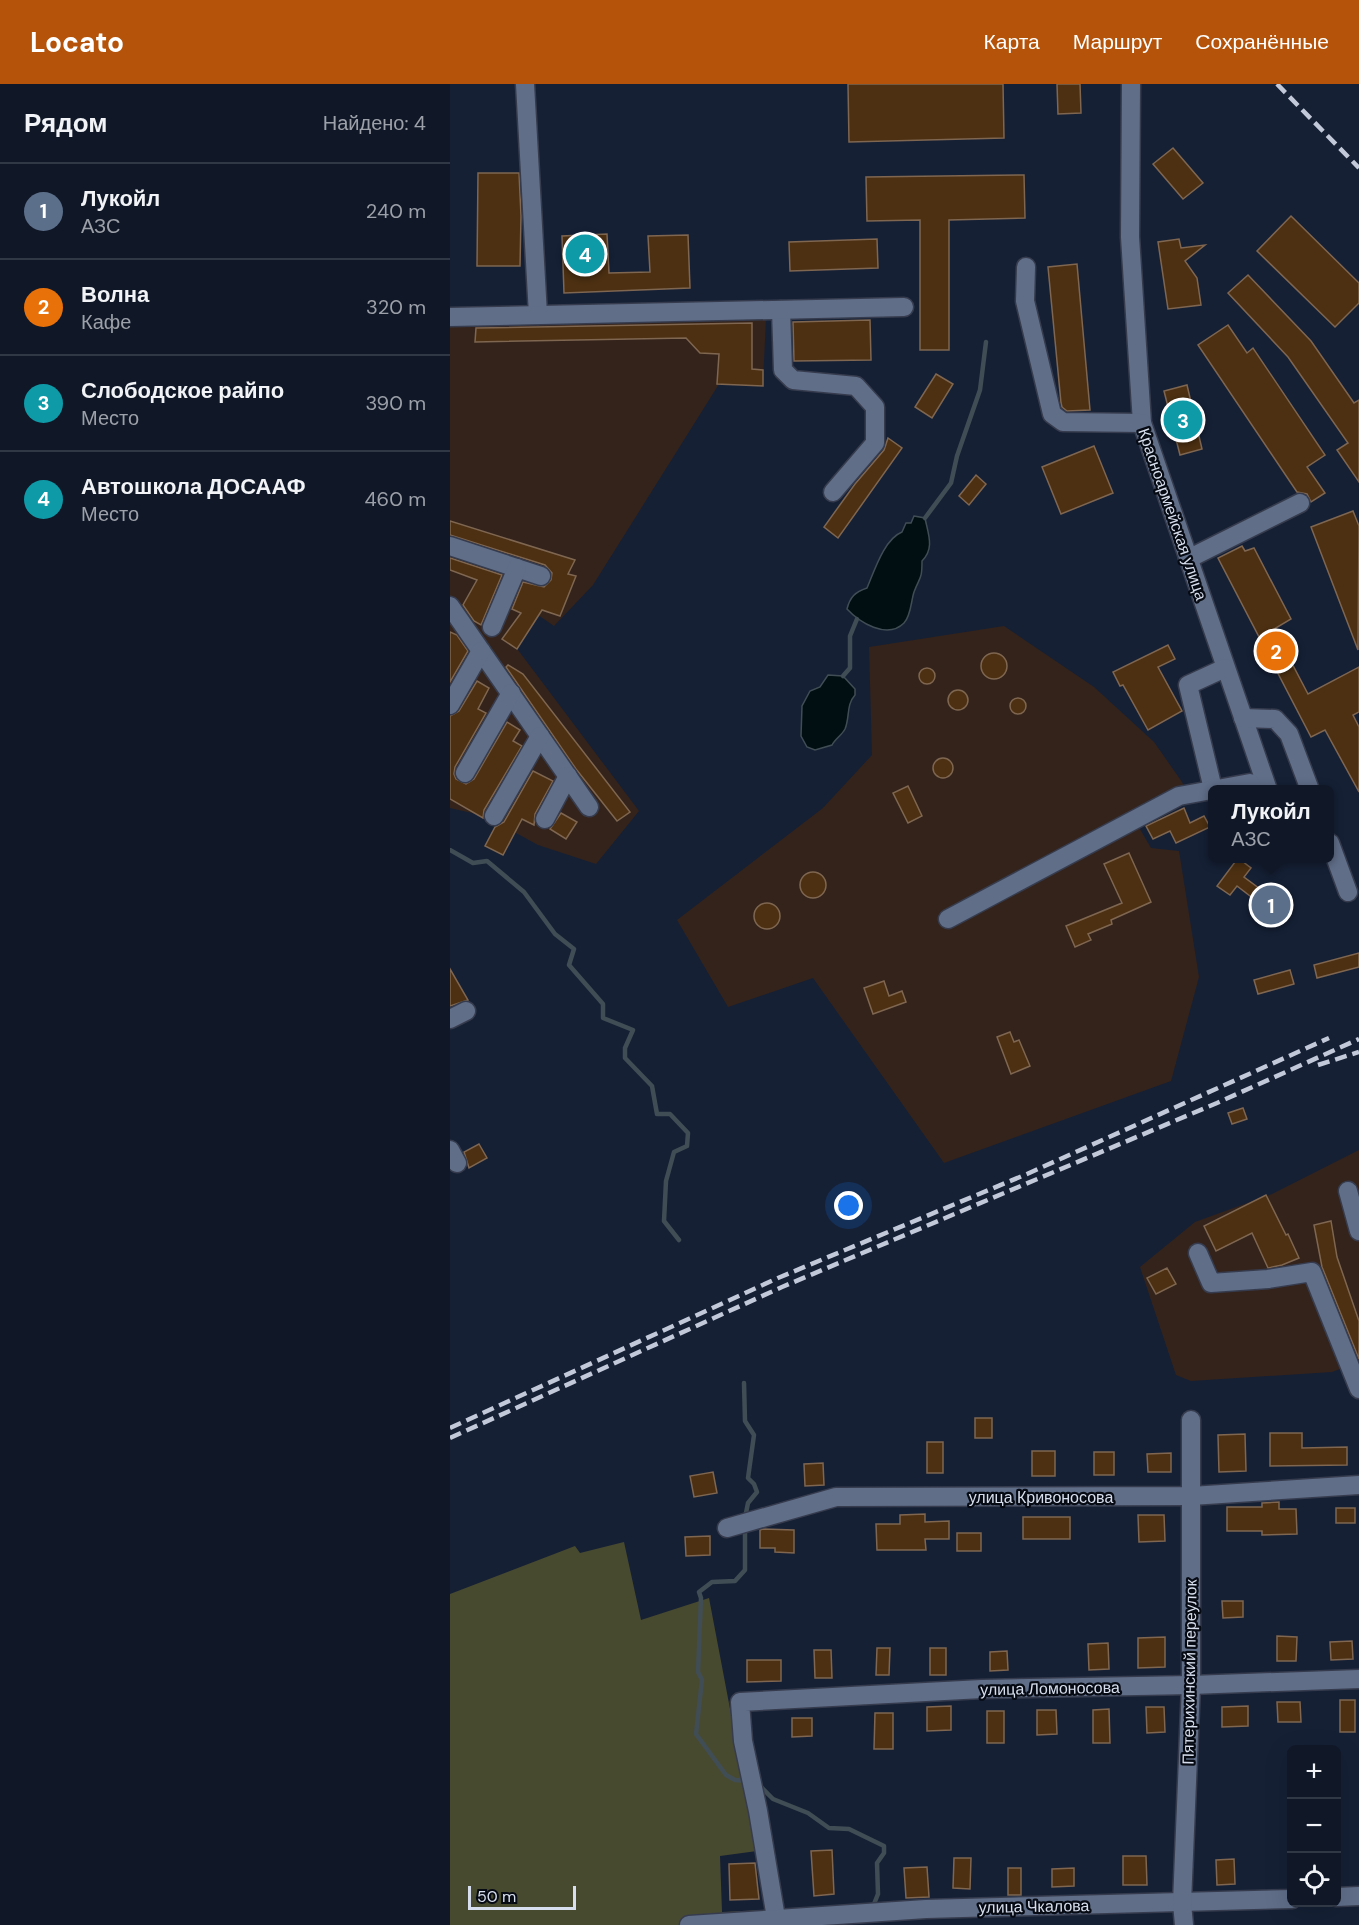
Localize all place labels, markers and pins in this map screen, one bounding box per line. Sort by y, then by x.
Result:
pin: 4 [566,232,604,276]
pin: 3 [1164,398,1202,442]
pin: 2 [1256,628,1296,674]
pin: 1 [1252,882,1290,928]

